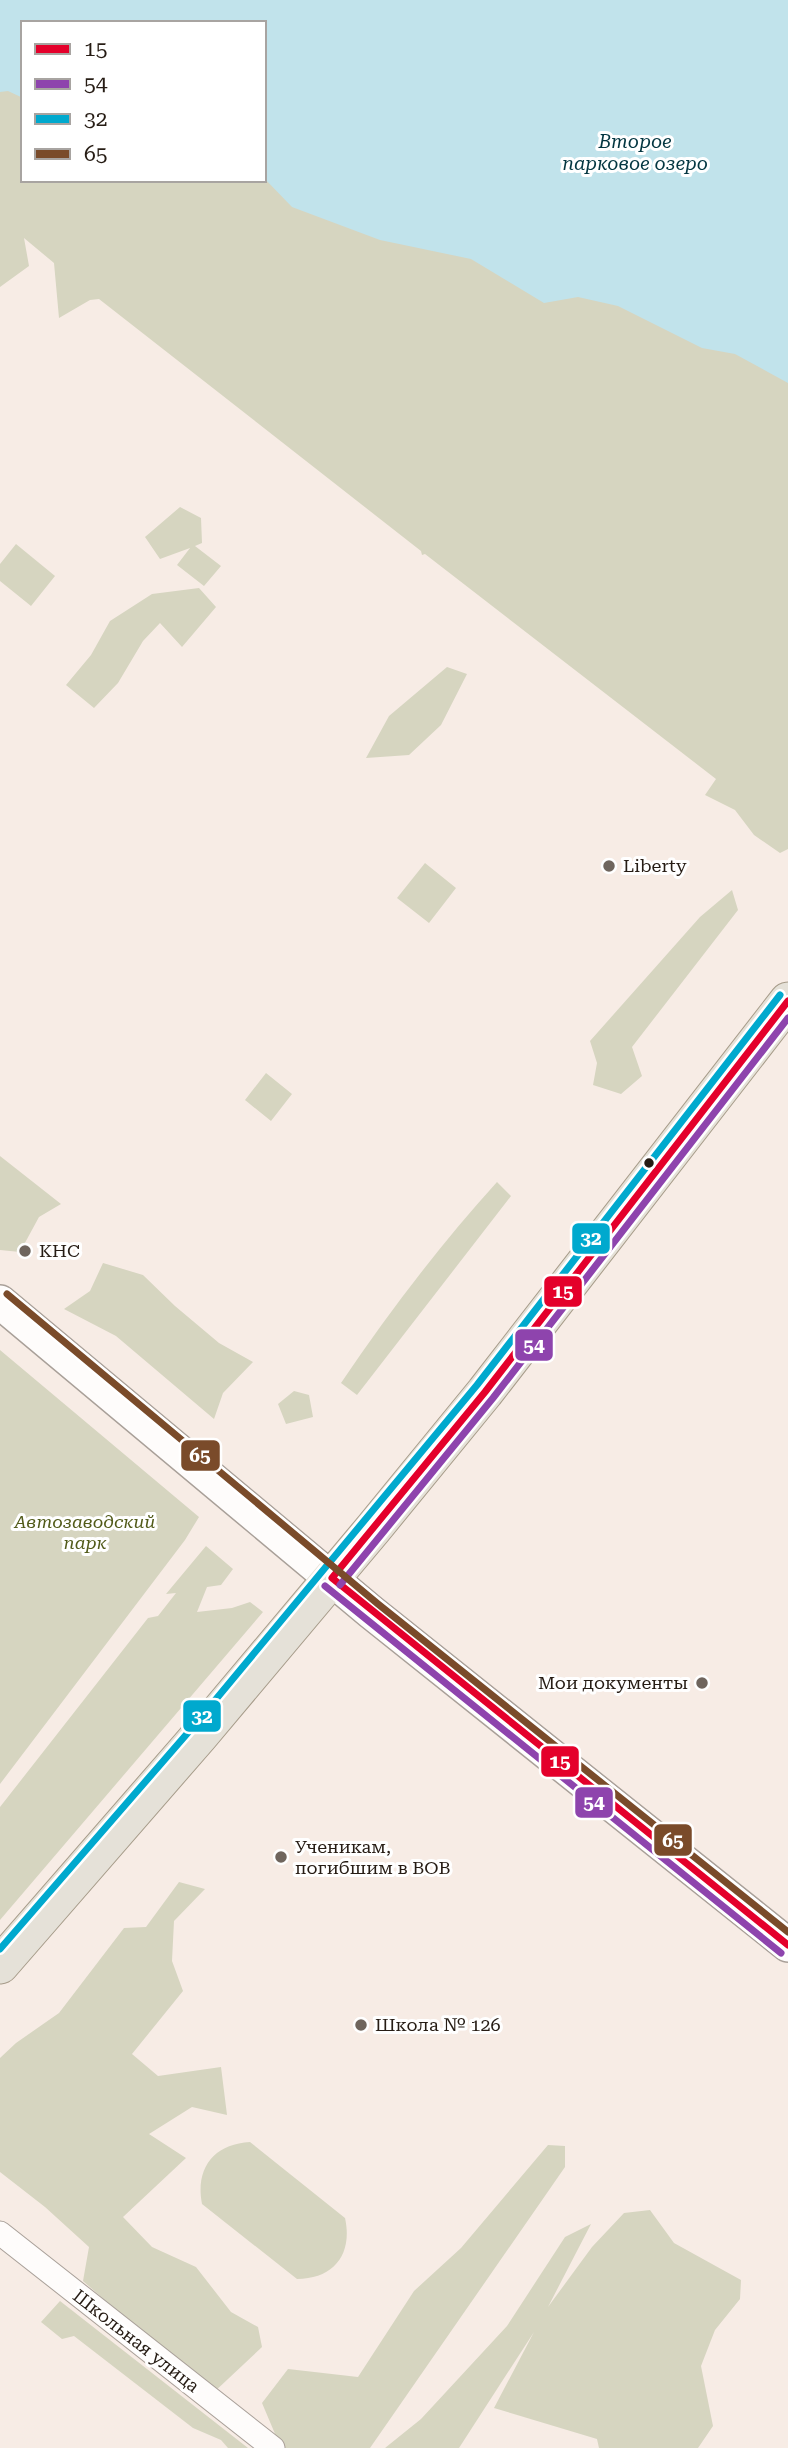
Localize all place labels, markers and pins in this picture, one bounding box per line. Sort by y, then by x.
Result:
place label: Liberty [623,855,687,876]
marker: Liberty [601,858,617,874]
unlabelled marker [642,1156,656,1170]
place label: КНС [39,1240,80,1261]
marker: КНС [17,1243,33,1259]
place label: Мои документы [538,1672,688,1693]
marker: Мои документы [694,1675,710,1691]
place label: Ученикам, погибшим в ВОВ [295,1836,451,1878]
marker: Ученикам, погибшим в ВОВ [273,1849,289,1865]
place label: Школа № 126 [375,2014,501,2035]
marker: Школа № 126 [353,2017,369,2033]

